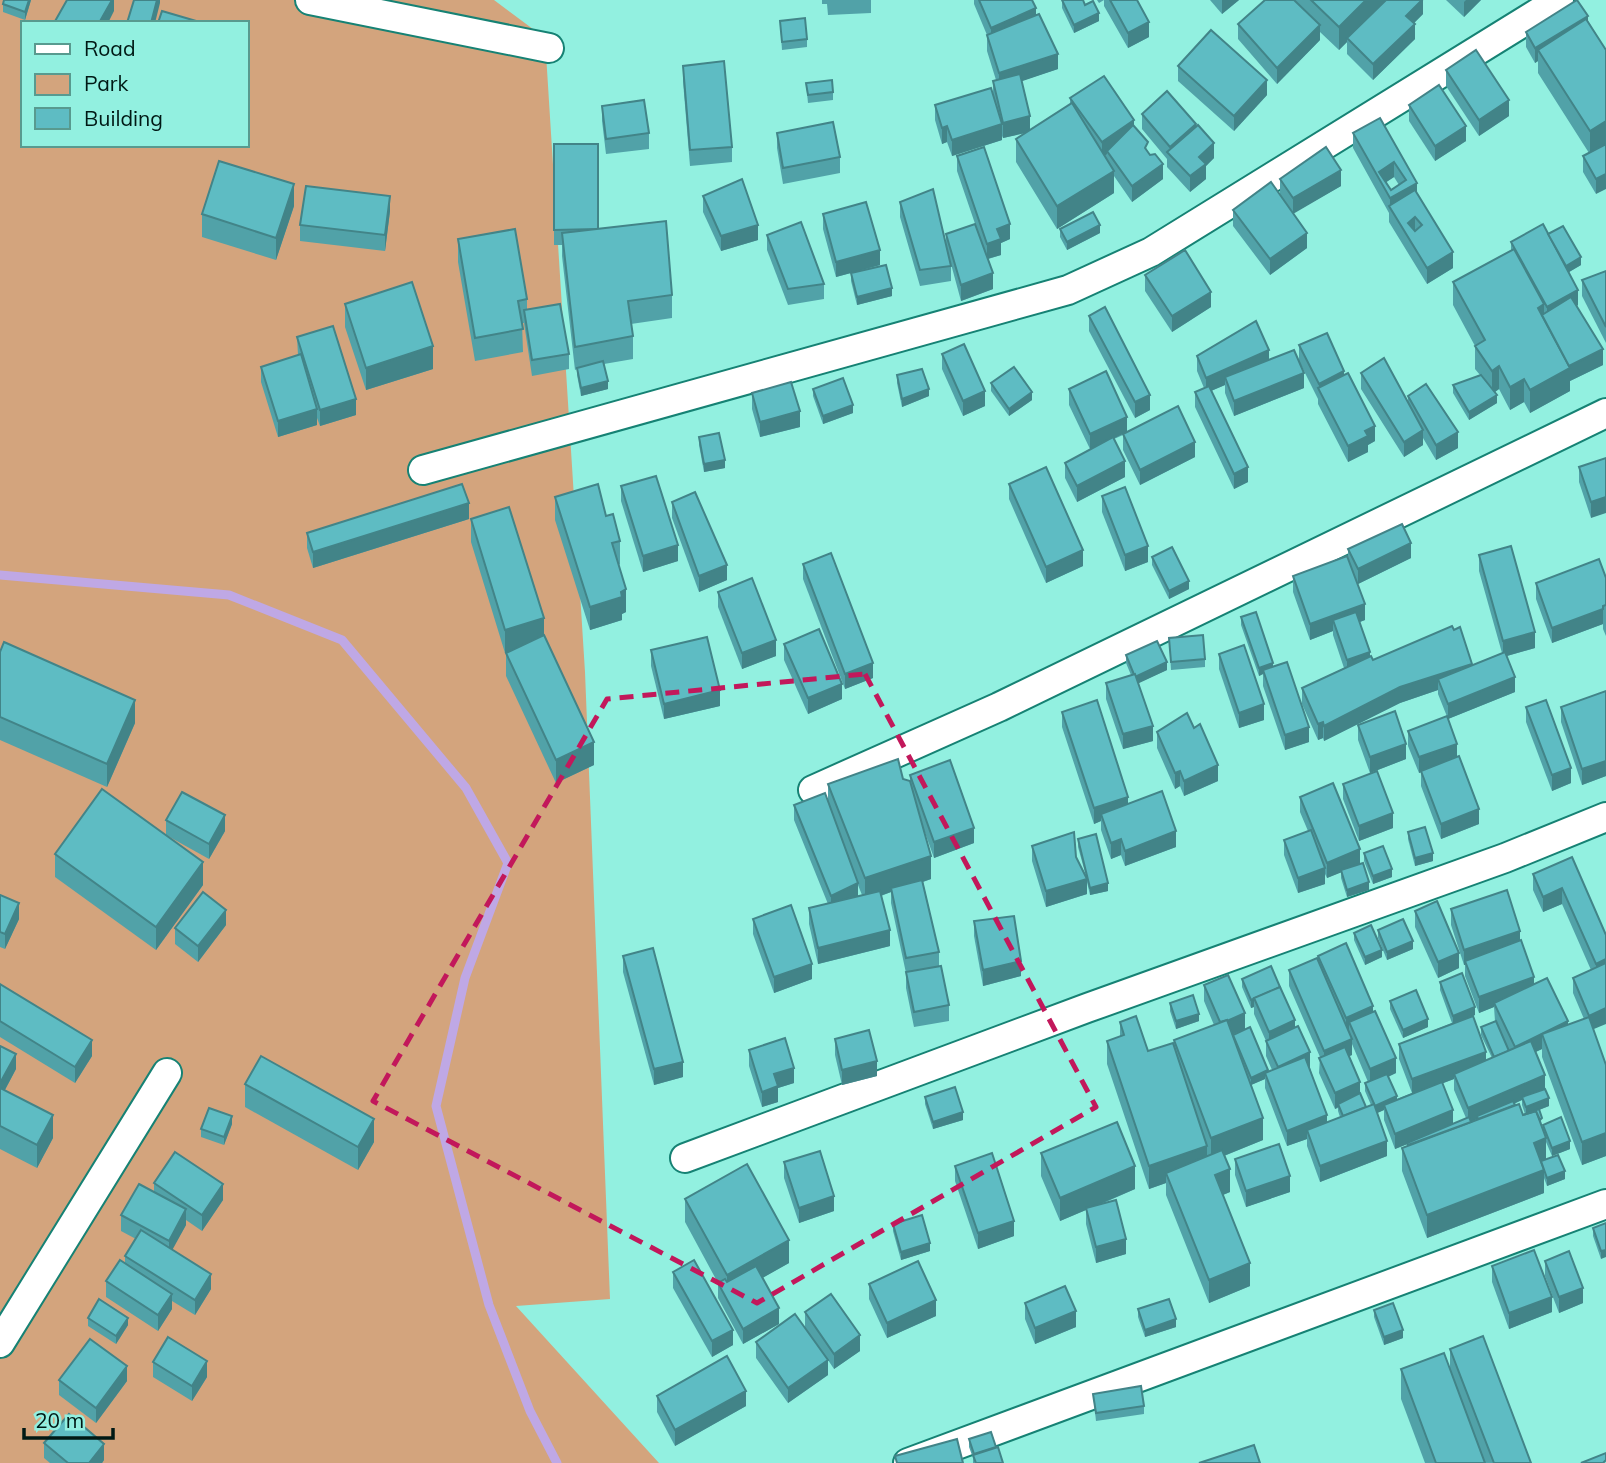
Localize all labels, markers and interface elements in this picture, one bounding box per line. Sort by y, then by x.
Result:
legend [21,21,248,147]
text: Road [84,35,135,61]
text: Park [84,70,128,96]
text: Building [84,105,163,131]
scale bar [24,1396,114,1440]
text: 20 m [35,1407,84,1433]

